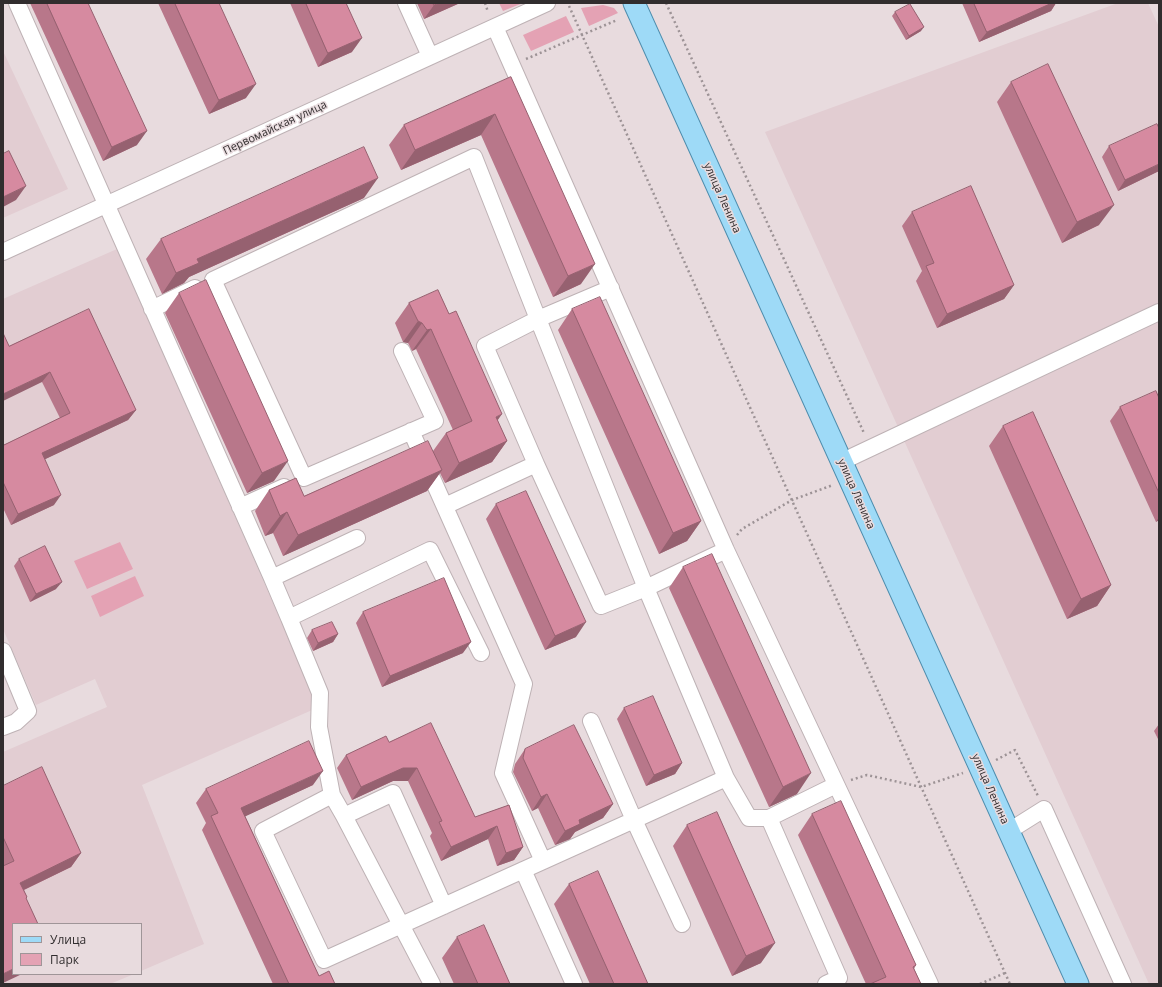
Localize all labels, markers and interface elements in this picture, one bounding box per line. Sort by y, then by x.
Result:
street label: Первомайская улица [221,98,329,158]
street label: улица Ленина [701,161,743,235]
street label: улица Ленина [835,457,877,531]
street label: улица Ленина [969,752,1011,826]
legend [12,923,142,975]
text: Улица [50,931,86,948]
text: Парк [50,951,79,968]

